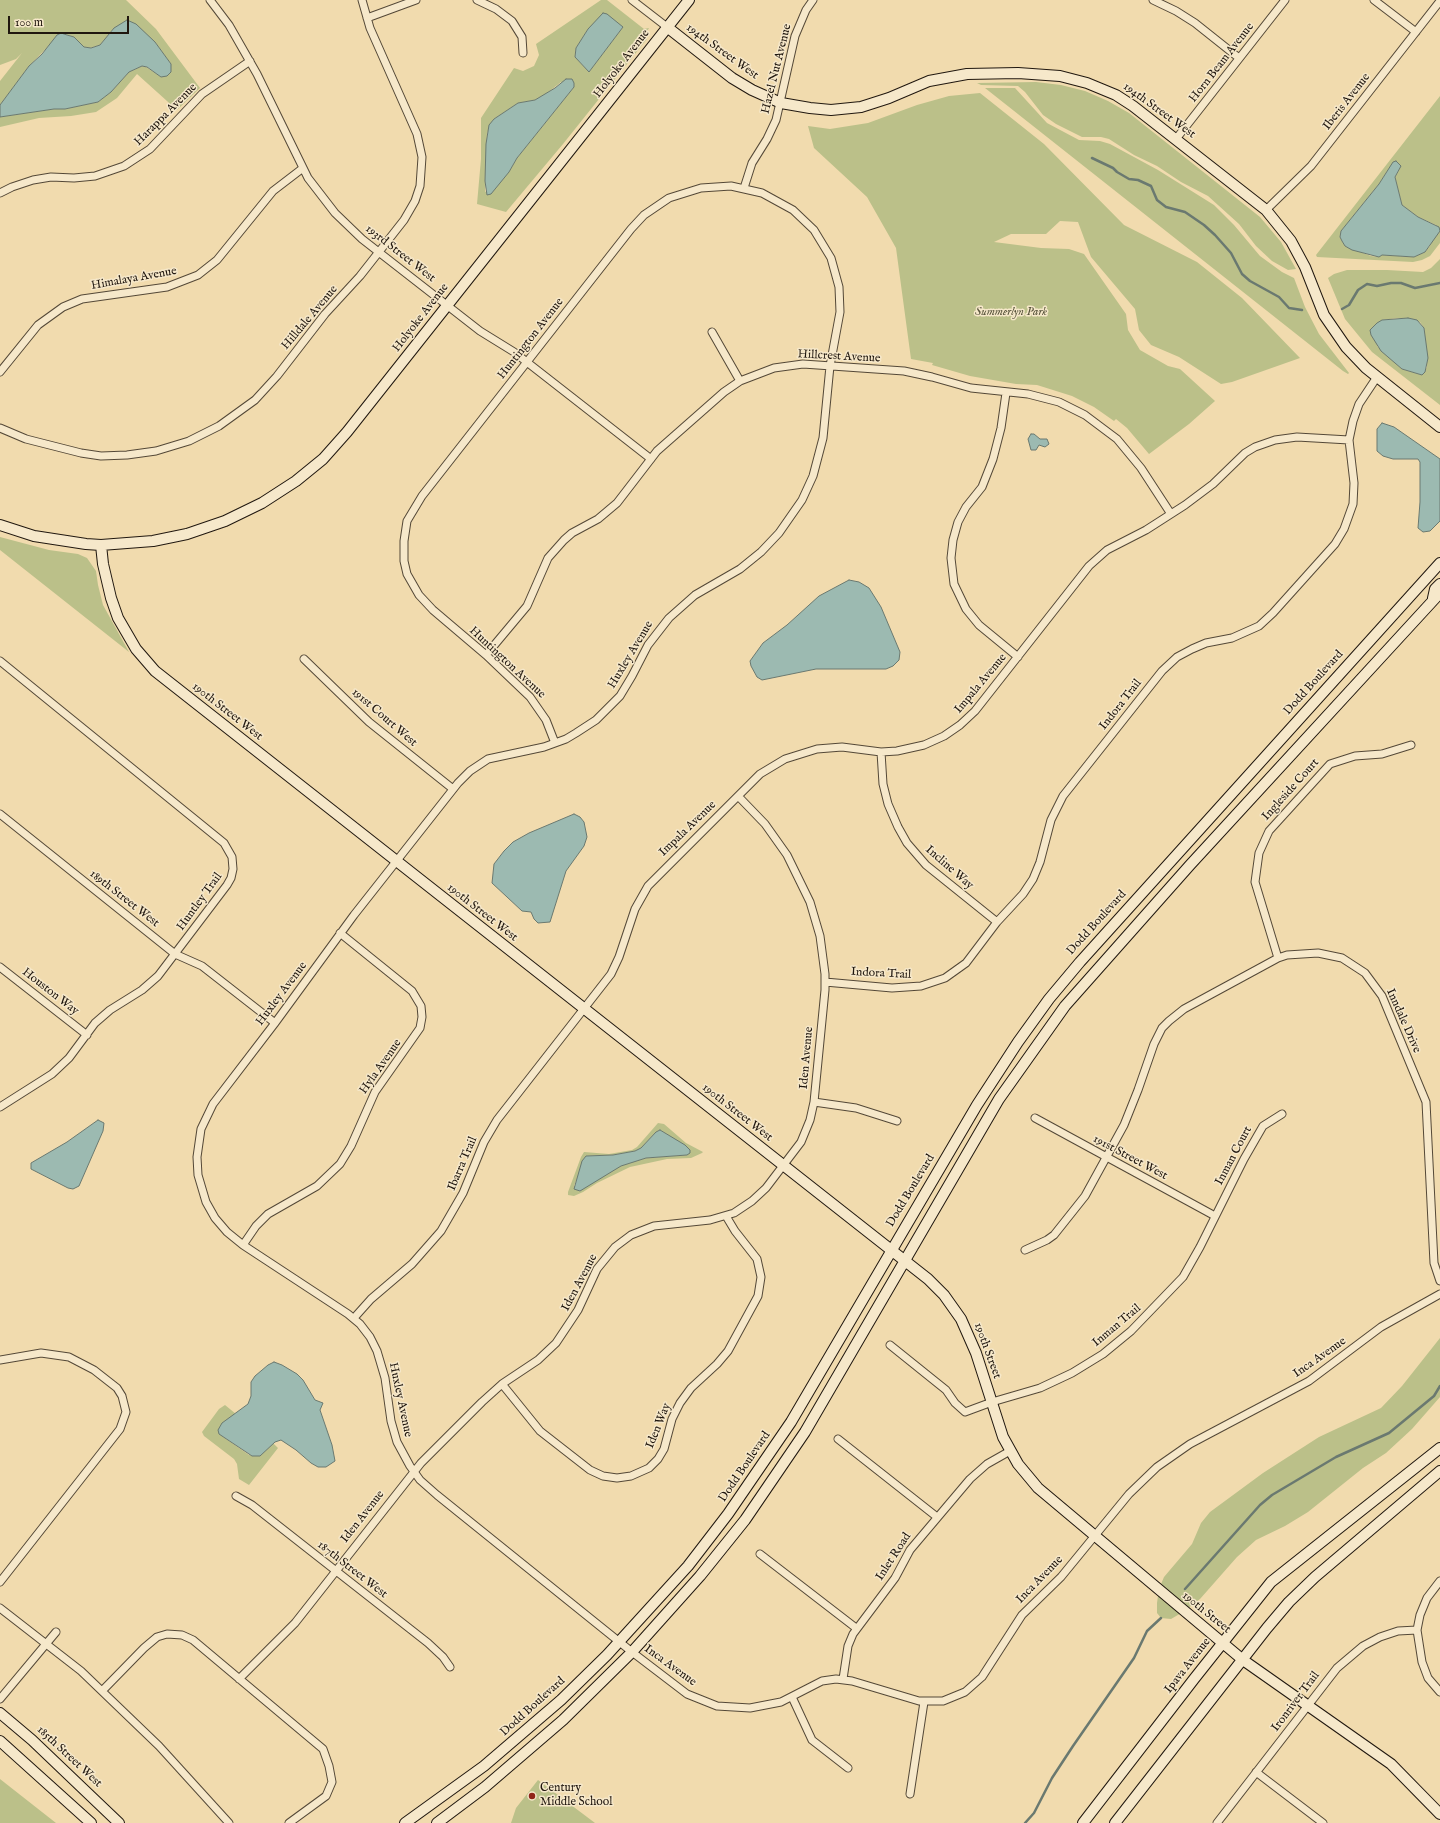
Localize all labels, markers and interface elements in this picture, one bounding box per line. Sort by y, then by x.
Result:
scale bar [10,8,131,34]
text: 100 m [15,15,43,30]
street label: Horn Beam Avenue [1186,20,1258,106]
street label: 194th Street West [683,21,761,83]
street label: Hazel Nut Avenue [759,23,795,115]
street label: Holyoke Avenue [591,27,653,101]
street label: Iberis Avenue [1320,71,1374,133]
street label: 194th Street West [1120,80,1198,142]
street label: Harappa Avenue [132,81,200,149]
street label: 193rd Street West [362,222,438,286]
street label: Himalaya Avenue [90,264,178,294]
street label: Holyoke Avenue [390,281,452,355]
street label: Hilldale Avenue [279,283,341,353]
street label: Huntington Avenue [495,295,567,383]
park label: Summerlyn Park [975,306,1047,320]
street label: Hillcrest Avenue [797,348,881,366]
street label: Huxley Avenue [605,619,657,691]
street label: Huntington Avenue [466,624,548,702]
street label: Dodd Boulevard [1281,648,1347,718]
street label: Impala Avenue [952,651,1010,717]
street label: Indora Trail [1097,677,1145,733]
street label: 190th Street West [189,680,265,744]
street label: 191st Court West [348,686,420,750]
street label: Ingleside Court [1259,756,1323,824]
street label: Impala Avenue [656,798,720,860]
street label: Incline Way [922,843,976,893]
street label: 189th Street West [86,867,162,931]
street label: Huntley Trail [174,870,226,934]
street label: 190th Street West [444,881,520,945]
street label: Dodd Boulevard [1064,888,1130,958]
street label: Huxley Avenue [253,959,311,1029]
street label: Houston Way [19,965,81,1019]
street label: Indora Trail [850,965,912,983]
street label: Inndale Drive [1382,987,1424,1055]
street label: Iden Avenue [797,1026,817,1090]
street label: Hyla Avenue [357,1037,405,1097]
street label: 190th Street West [699,1081,775,1145]
street label: Inman Court [1212,1124,1256,1188]
street label: 191st Street West [1090,1132,1170,1184]
street label: Ibarra Trail [445,1135,481,1193]
street label: Dodd Boulevard [884,1152,938,1230]
street label: Iden Avenue [559,1252,601,1314]
street label: Inman Trail [1090,1302,1144,1350]
street label: 190th Street [970,1321,1004,1381]
street label: Inca Avenue [1291,1335,1349,1381]
street label: Huxley Avenue [385,1361,415,1439]
street label: Iden Way [643,1401,675,1451]
street label: Dodd Boulevard [716,1429,774,1505]
street label: Iden Avenue [338,1488,388,1546]
street label: Inlet Road [873,1530,915,1584]
street label: 187th Street West [314,1538,390,1602]
street label: Inca Avenue [1014,1553,1066,1607]
street label: 190th Street [1179,1589,1233,1637]
street label: Ipava Avenue [1162,1635,1214,1697]
street label: Inca Avenue [641,1642,699,1690]
street label: Ironriver Trail [1269,1669,1323,1735]
street label: Dodd Boulevard [498,1674,568,1740]
street label: 185th Street West [33,1723,105,1791]
place label: Century Middle School [540,1782,612,1810]
marker: Century Middle School [527,1791,537,1801]

